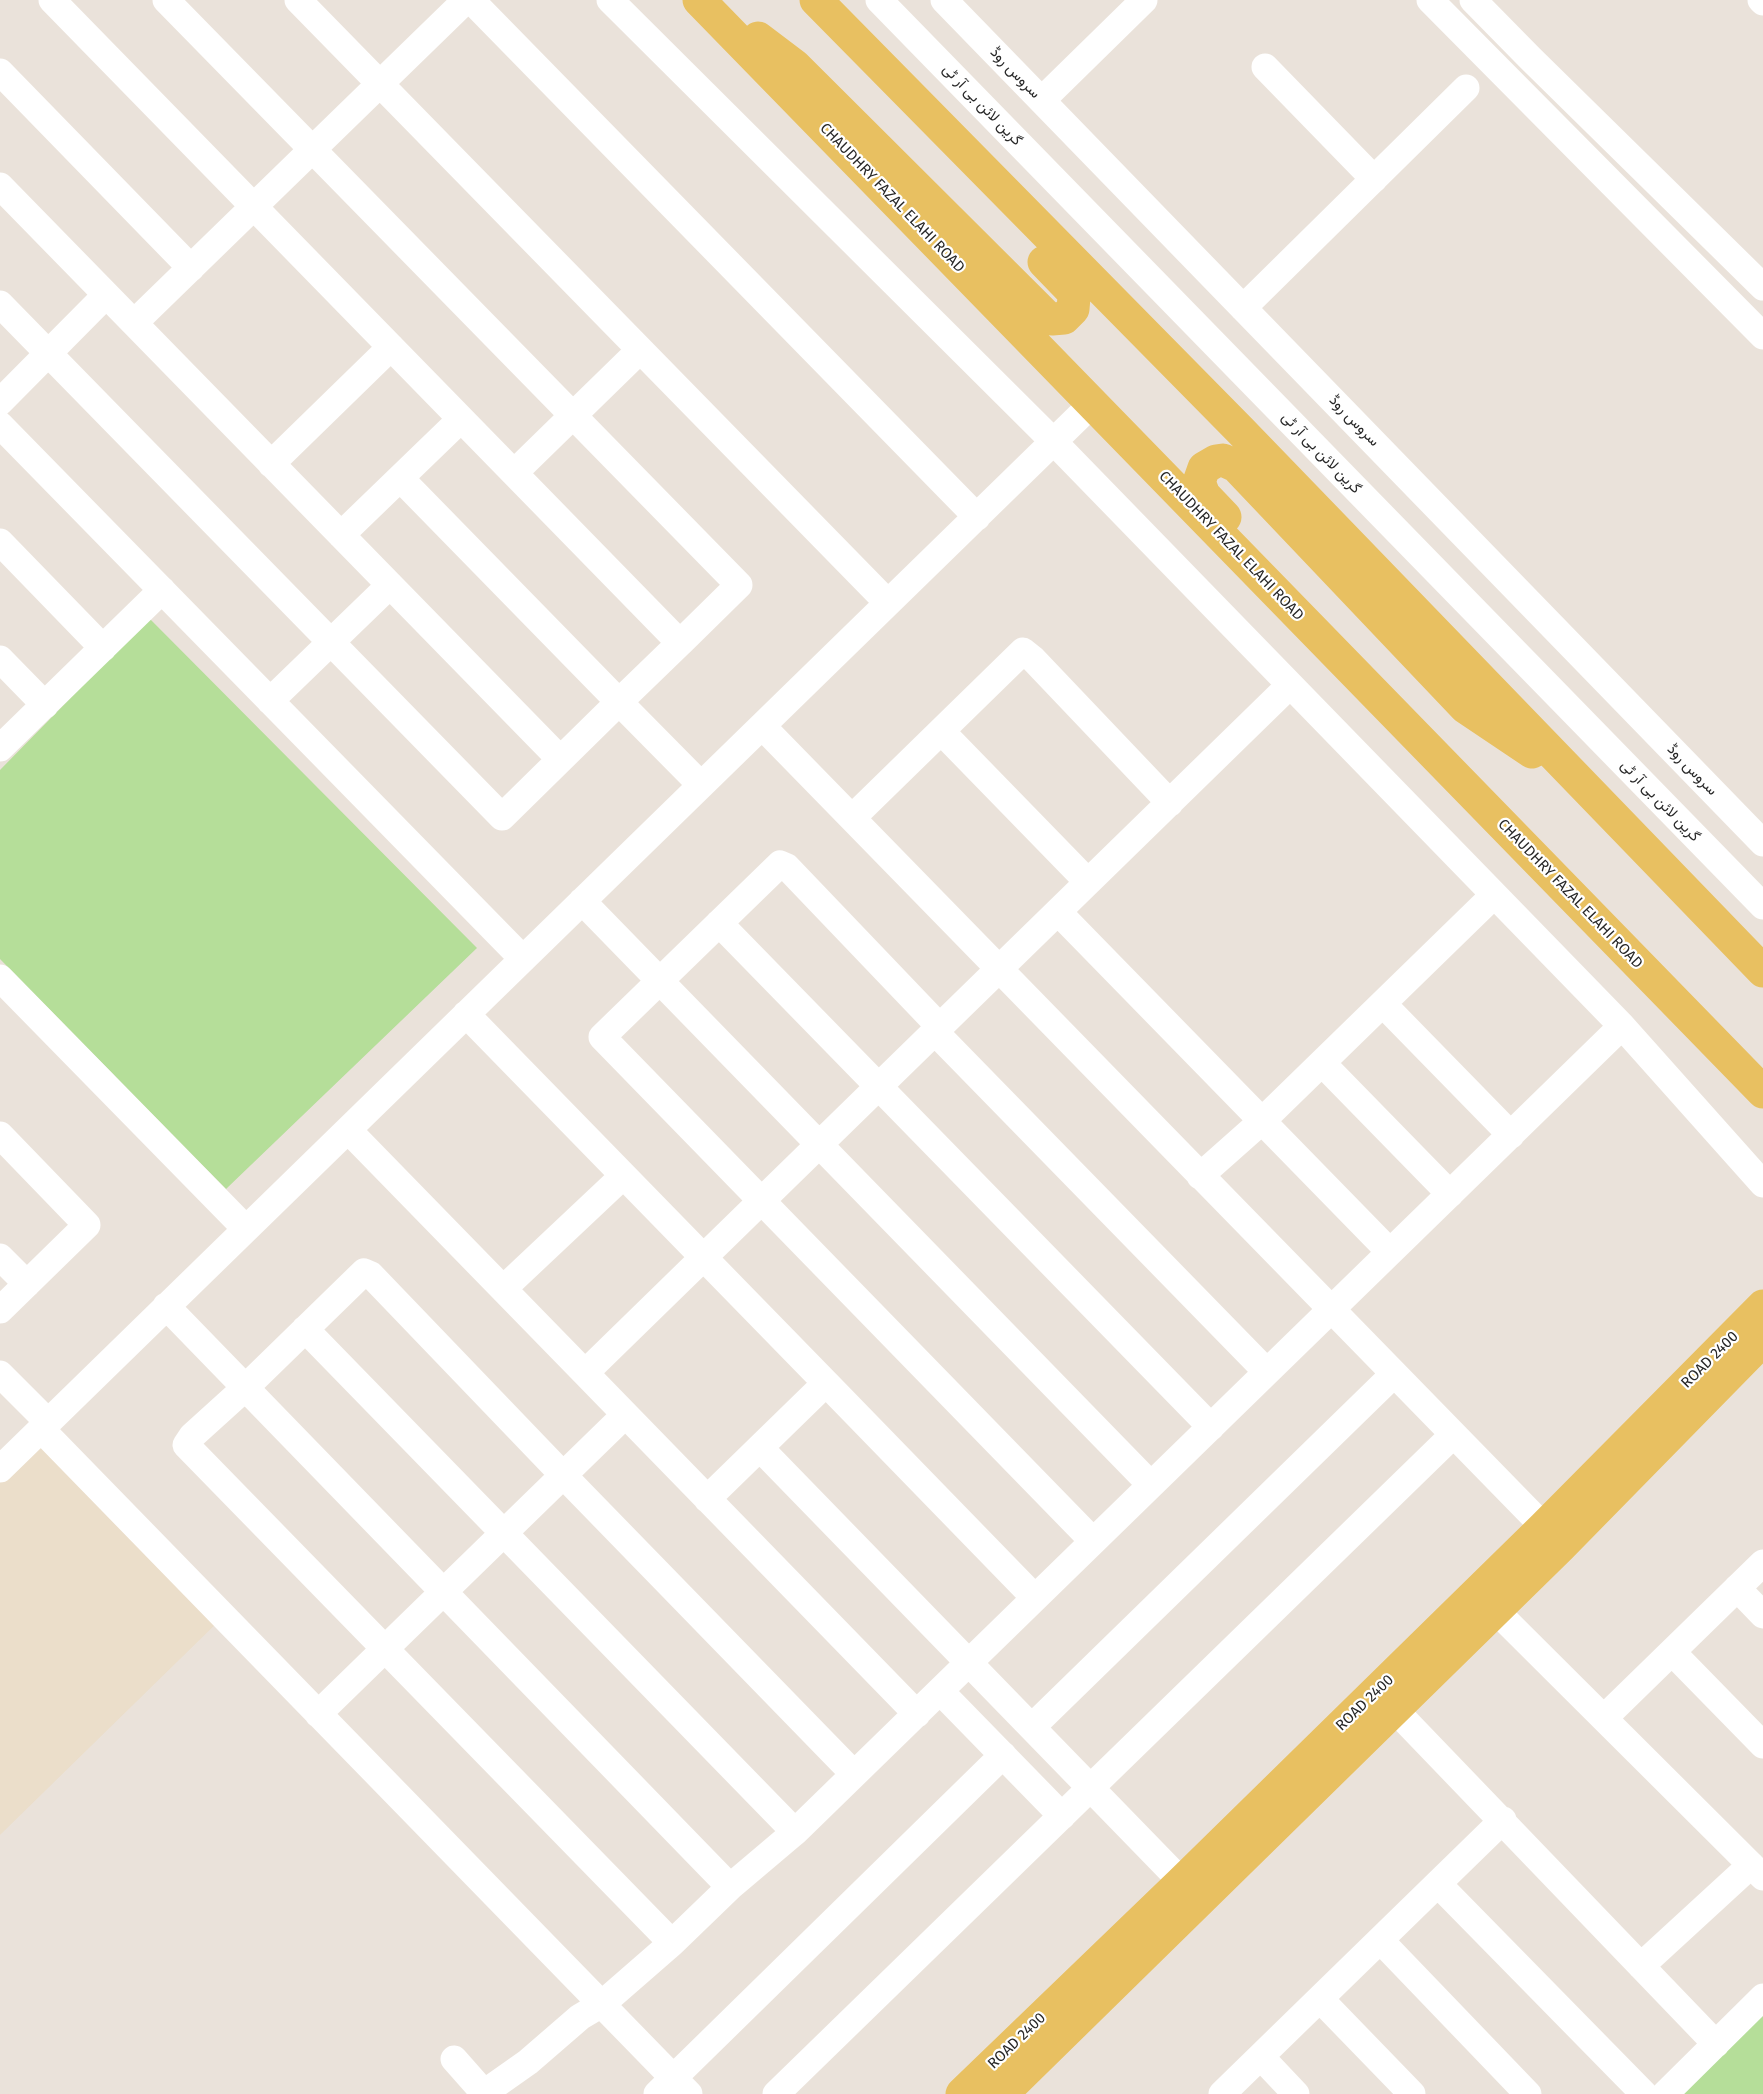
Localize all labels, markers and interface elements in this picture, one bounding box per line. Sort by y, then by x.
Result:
street label: سروس روڈ [986,44,1044,102]
street label: گرین لائن بی آر ٹی [938,60,1026,150]
street label: CHAUDHRY FAZAL ELAHI ROAD [816,119,968,277]
street label: سروس روڈ [1325,392,1383,450]
street label: گرین لائن بی آر ٹی [1277,408,1365,498]
street label: CHAUDHRY FAZAL ELAHI ROAD [1155,467,1307,625]
street label: سروس روڈ [1663,741,1721,799]
street label: گرین لائن بی آر ٹی [1616,756,1704,846]
street label: CHAUDHRY FAZAL ELAHI ROAD [1494,815,1646,973]
street label: ROAD 2400 [1678,1328,1742,1392]
street label: ROAD 2400 [1332,1671,1398,1735]
street label: ROAD 2400 [984,2009,1050,2073]

